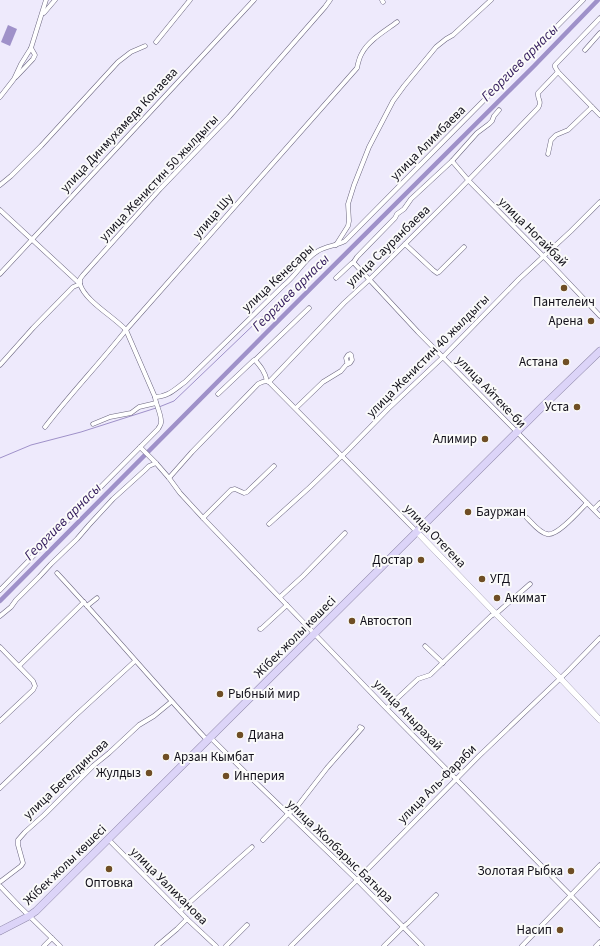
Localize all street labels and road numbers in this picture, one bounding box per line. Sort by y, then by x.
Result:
street label: улица Динмухамеда Конаева [56,64,182,196]
street label: улица Алимбаева [386,101,470,185]
street label: улица Женистин 50 жылдыгы [95,111,223,245]
street label: улица Шу [188,190,238,242]
street label: улица Ногайбай [494,193,572,271]
street label: улица Сауранбаева [342,201,434,291]
street label: улица Кенесары [238,240,318,316]
street label: улица Женистин 40 жылдыгы [362,290,494,422]
street label: улица Айтеке-би [452,352,530,432]
street label: улица Отегена [400,500,470,572]
street label: Жібек жолы көшесі [250,592,340,682]
street label: улица Анырахай [369,675,447,755]
street label: улица Бегелдинова [19,735,113,823]
street label: улица Аль-Фараби [393,740,481,828]
street label: улица Жолбарыс Батыра [283,795,397,907]
street label: Жібек жолы көшесі [19,821,111,909]
street label: улица Уалиханова [126,843,212,929]

